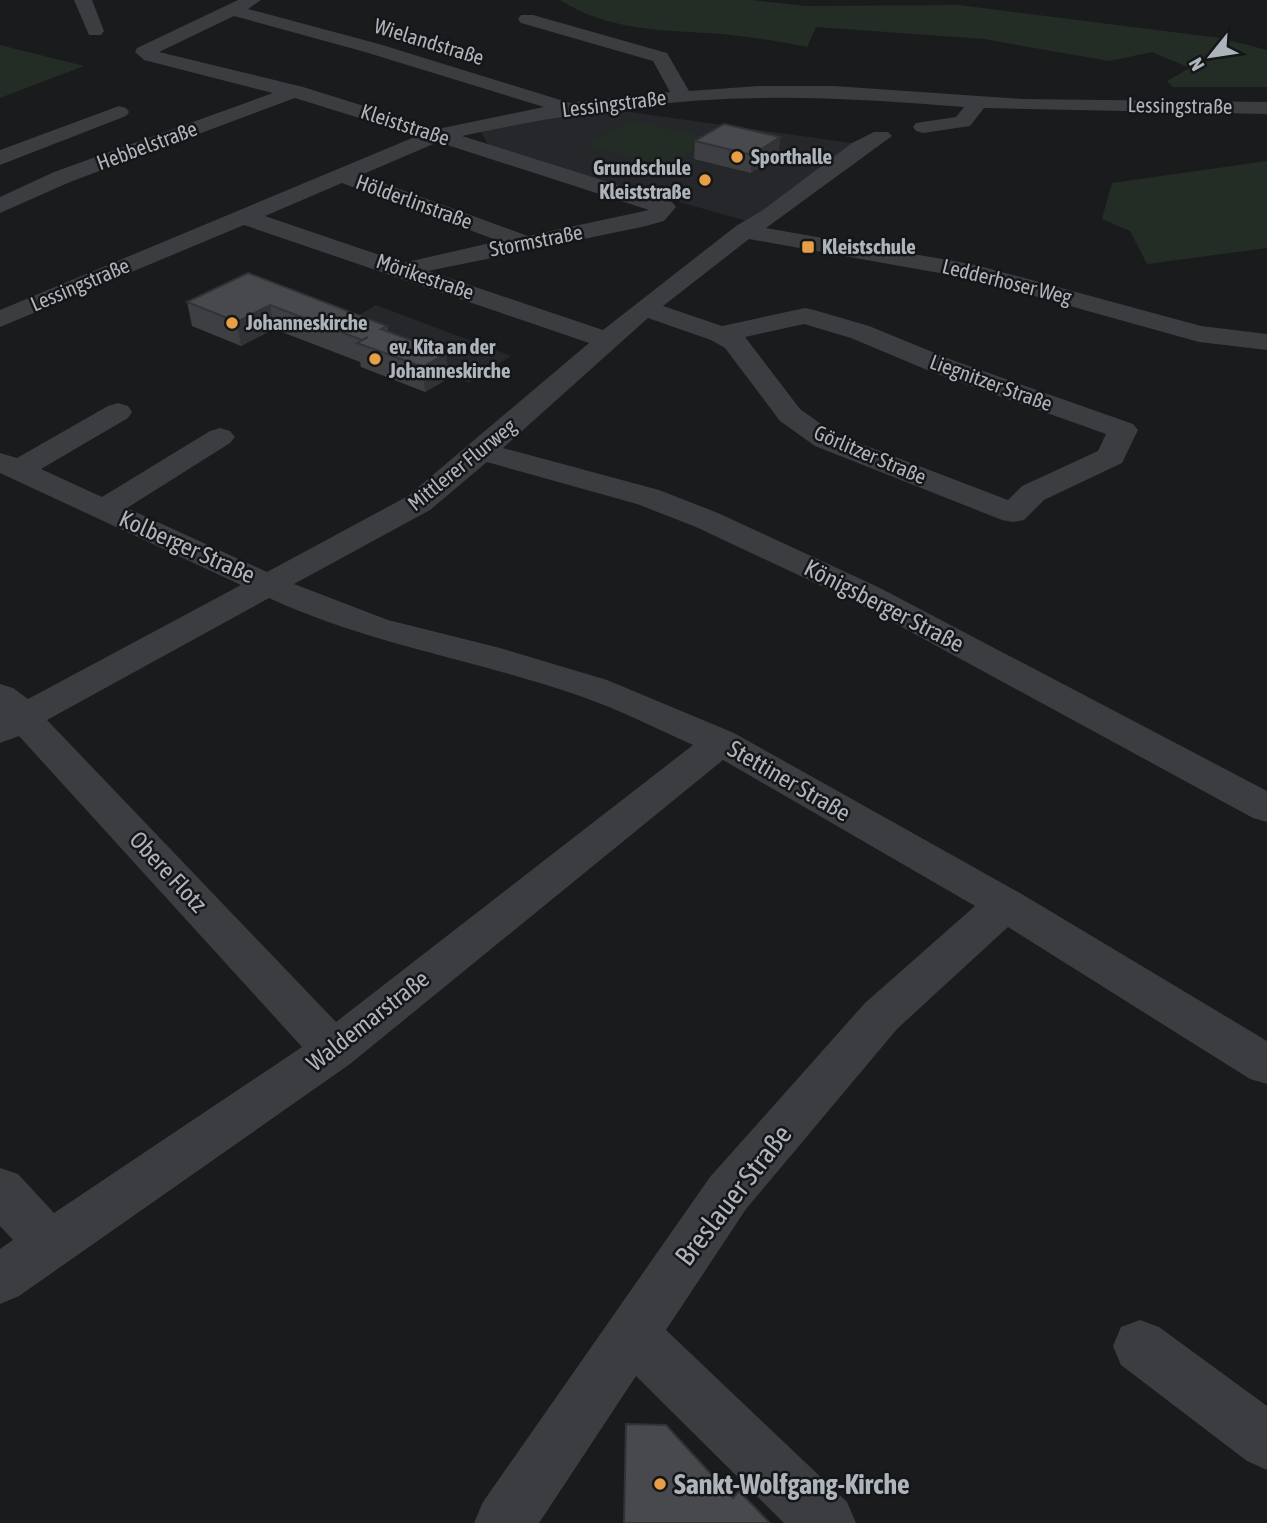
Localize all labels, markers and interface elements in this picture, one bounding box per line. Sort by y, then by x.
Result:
street label: Wielandstraße [372,13,487,69]
north arrow [1176,21,1246,91]
text: N [1184,54,1209,75]
street label: Lessingstraße [560,85,667,121]
street label: Lessingstraße [1127,92,1233,118]
street label: Kleiststraße [358,98,453,150]
street label: Hebbelstraße [93,116,200,174]
place label: Sporthalle [751,144,832,168]
marker: Sporthalle [729,149,745,165]
place label: Grundschule Kleiststraße [593,155,691,203]
street label: Hölderlinstraße [353,169,476,233]
marker: Grundschule Kleiststraße [697,172,713,188]
street label: Stormstraße [487,219,584,261]
place label: Kleistschule [822,234,916,258]
marker: Kleistschule [800,239,816,255]
street label: Mörikestraße [373,248,477,304]
street label: Lessingstraße [27,253,133,316]
street label: Ledderhoser Weg [940,253,1074,309]
place label: Johanneskirche [245,310,368,334]
marker: Johanneskirche [224,315,240,331]
place label: ev. Kita an der Johanneskirche [388,334,511,382]
street label: Liegnitzer Straße [927,349,1056,415]
marker: ev. Kita an der Johanneskirche [367,351,383,367]
street label: Mittlerer Flurweg [403,413,520,515]
street label: Görlitzer Straße [811,420,930,488]
street label: Kolberger Straße [115,505,259,588]
street label: Königsberger Straße [800,554,968,657]
street label: Stettiner Straße [723,735,855,826]
street label: Obere Flotz [124,826,213,918]
street label: Waldemarstraße [301,965,434,1077]
street label: Breslauer Straße [668,1118,798,1272]
place label: Sankt-Wolfgang-Kirche [674,1468,910,1500]
marker: Sankt-Wolfgang-Kirche [652,1476,668,1492]

